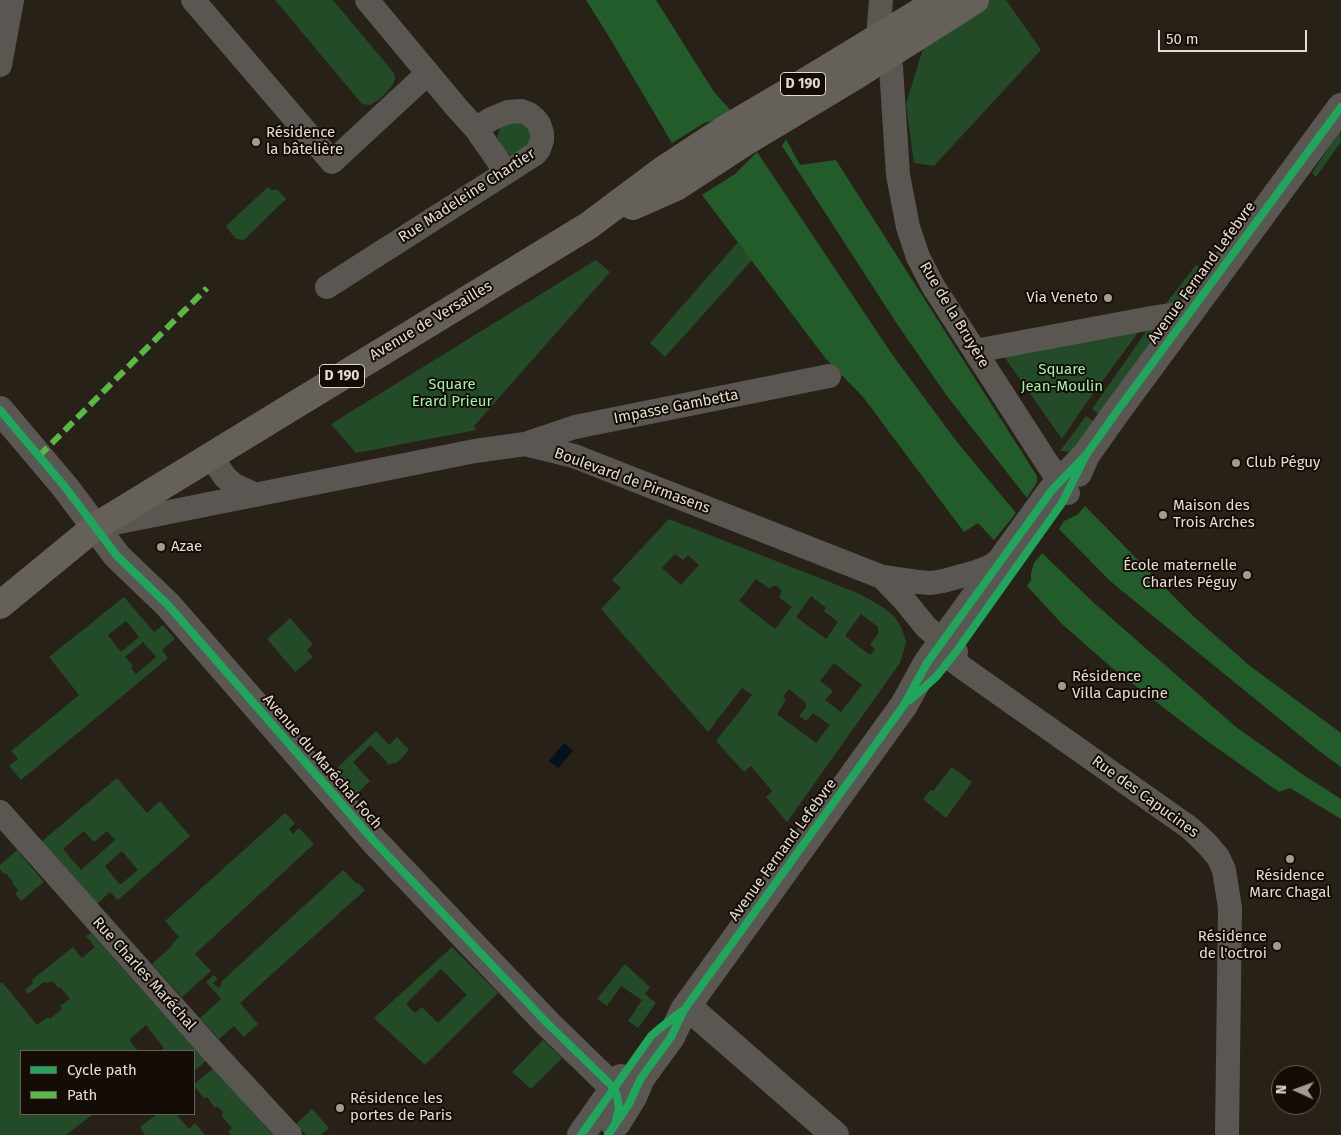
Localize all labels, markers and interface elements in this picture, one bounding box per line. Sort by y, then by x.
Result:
scale bar [1161,20,1310,52]
text: 50 m [1166,30,1199,48]
road number: D 190 [780,72,826,96]
place label: Résidence la bâtelière [266,124,343,159]
marker: Résidence la bâtelière [250,136,262,148]
street label: Rue Madeleine Chartier [395,145,539,247]
street label: Avenue Fernand Lefebvre [1144,198,1260,348]
street label: Rue de la Bruyère [915,259,993,371]
street label: Avenue de Versailles [366,277,496,365]
place label: Via Veneto [1026,289,1098,307]
marker: Via Veneto [1102,292,1114,304]
park label: Square Jean-Moulin [1021,361,1103,396]
road number: D 190 [320,364,364,388]
park label: Square Erard Prieur [412,376,492,411]
street label: Impasse Gambetta [612,386,740,428]
street label: Boulevard de Pirmasens [552,444,712,518]
place label: Club Péguy [1246,454,1320,472]
marker: Club Péguy [1230,457,1242,469]
place label: Maison des Trois Arches [1173,497,1255,532]
marker: Maison des Trois Arches [1157,509,1169,521]
place label: Azae [171,538,202,556]
marker: Azae [155,541,167,553]
place label: École maternelle Charles Péguy [1123,557,1237,592]
marker: École maternelle Charles Péguy [1241,569,1253,581]
place label: Résidence Villa Capucine [1072,668,1168,703]
marker: Résidence Villa Capucine [1056,680,1068,692]
street label: Avenue du Maréchal Foch [259,691,385,833]
street label: Rue des Capucines [1088,752,1202,842]
street label: Avenue Fernand Lefebvre [725,775,841,925]
marker: Résidence Marc Chagal [1284,853,1296,865]
place label: Résidence Marc Chagal [1249,867,1331,902]
street label: Rue Charles Maréchal [88,914,200,1034]
place label: Résidence de l'octroi [1198,928,1267,963]
marker: Résidence de l'octroi [1271,940,1283,952]
legend [20,1050,195,1115]
text: Cycle path [67,1061,137,1079]
north arrow [1271,1065,1321,1115]
text: N [1273,1085,1290,1094]
text: Path [67,1086,97,1104]
place label: Résidence les portes de Paris [350,1090,452,1125]
marker: Résidence les portes de Paris [334,1102,346,1114]

